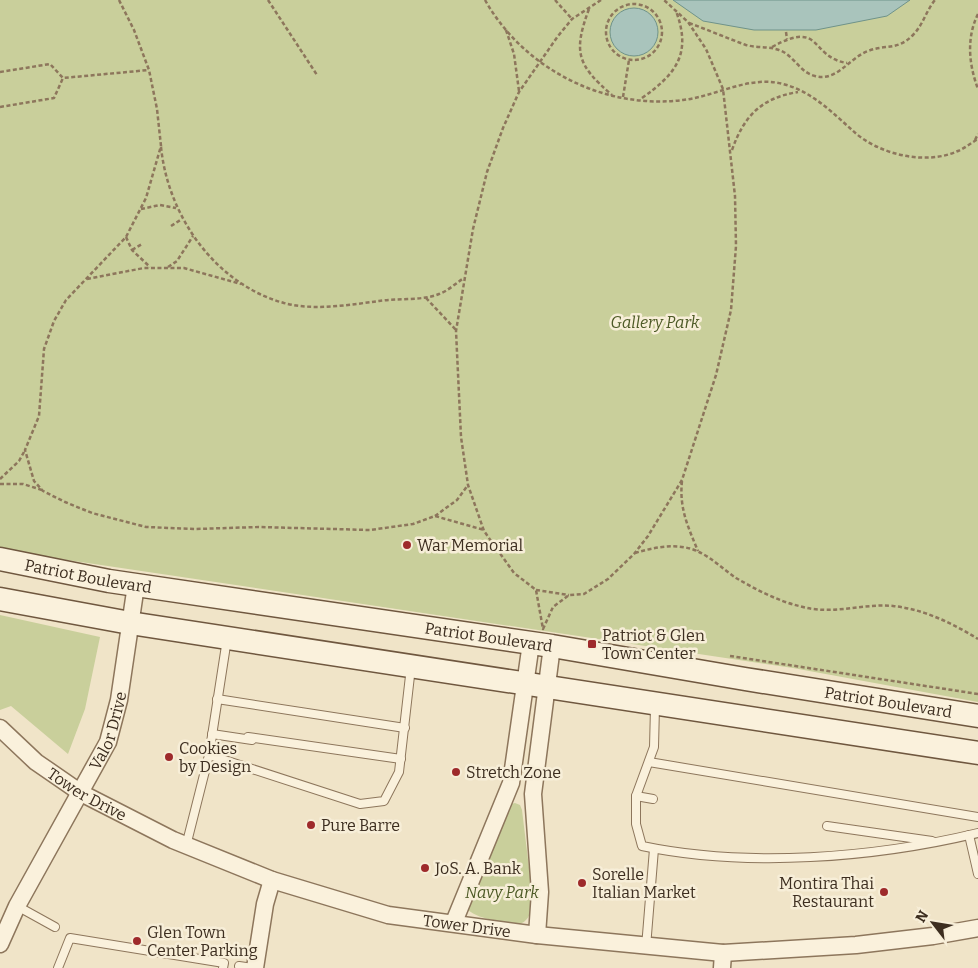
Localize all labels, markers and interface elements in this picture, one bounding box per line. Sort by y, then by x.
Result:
park label: Gallery Park [611,313,700,332]
place label: War Memorial [417,536,523,555]
marker: War Memorial [401,539,413,551]
street label: Patriot Boulevard [23,555,154,597]
street label: Patriot Boulevard [424,618,554,656]
place label: Patriot & Glen Town Center [602,626,705,663]
marker: Patriot & Glen Town Center [586,638,598,650]
street label: Patriot Boulevard [823,682,954,721]
street label: Valor Drive [85,690,130,773]
place label: Cookies by Design [179,739,251,776]
marker: Cookies by Design [163,751,175,763]
street label: Tower Drive [44,763,130,824]
place label: Stretch Zone [466,763,561,782]
marker: Stretch Zone [450,766,462,778]
place label: Pure Barre [321,816,400,835]
marker: Pure Barre [305,819,317,831]
place label: JoS. A. Bank [434,859,521,878]
marker: JoS. A. Bank [419,862,431,874]
place label: Sorelle Italian Market [592,865,696,902]
place label: Montira Thai Restaurant [779,874,874,911]
marker: Sorelle Italian Market [576,877,588,889]
park label: Navy Park [465,883,539,902]
marker: Montira Thai Restaurant [878,886,890,898]
north arrow [908,898,958,948]
text: N [912,907,932,926]
street label: Tower Drive [422,910,512,941]
place label: Glen Town Center Parking [147,923,258,960]
marker: Glen Town Center Parking [131,935,143,947]

